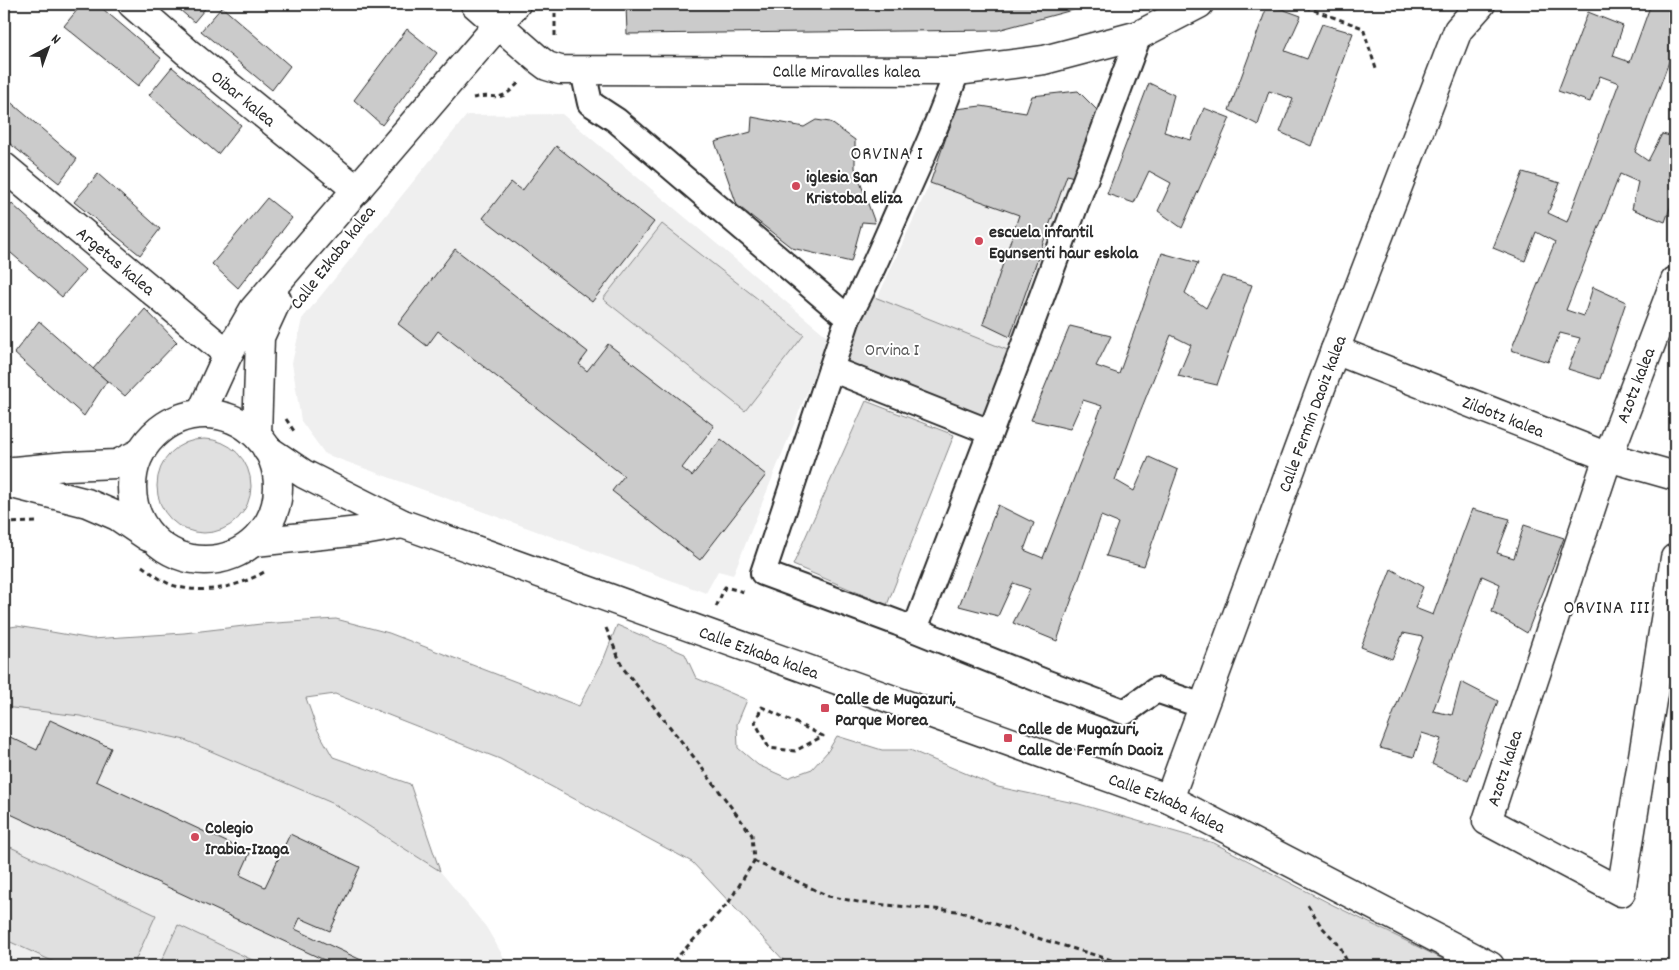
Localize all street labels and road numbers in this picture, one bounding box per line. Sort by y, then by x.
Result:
street label: Calle Miravalles kalea [772,61,921,86]
street label: Oibar kalea [204,66,280,134]
street label: Calle Ezkaba kalea [285,201,383,316]
street label: Argetas kalea [70,222,160,303]
street label: Calle Fermín Daoiz kalea [1273,332,1355,496]
street label: Azotz kalea [1612,344,1663,427]
street label: Zildotz kalea [1458,391,1548,446]
street label: Calle Ezkaba kalea [695,621,822,687]
street label: Azotz kalea [1482,727,1531,810]
street label: Calle Ezkaba kalea [1104,768,1230,841]

